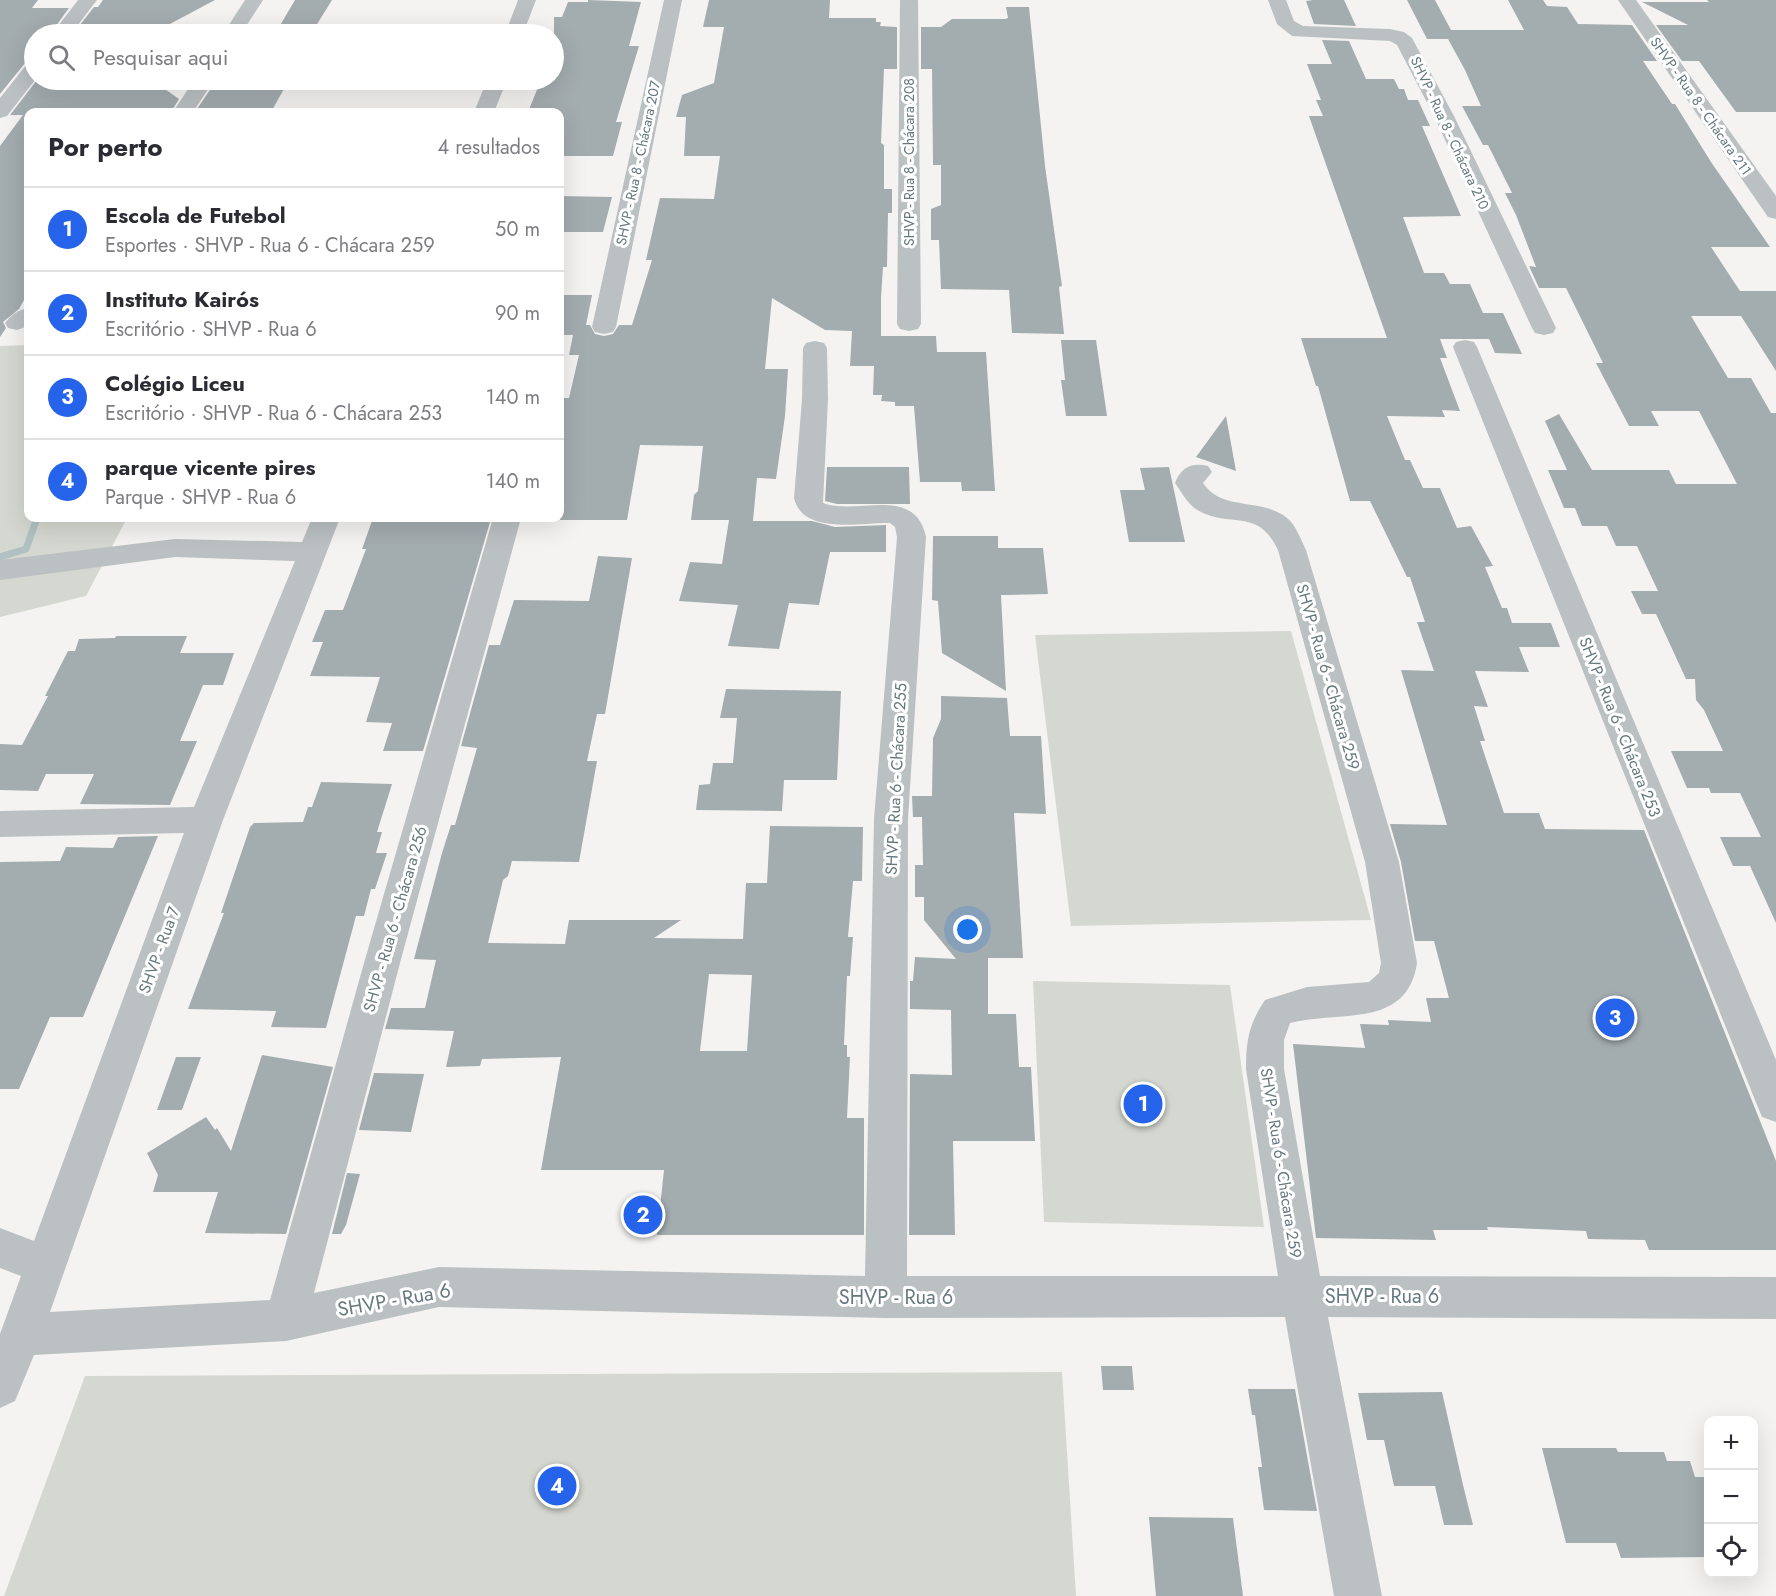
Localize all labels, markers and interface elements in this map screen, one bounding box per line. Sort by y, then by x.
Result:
search box [24,24,564,90]
street label: SHVP - Rua 8 - Chácara 211 [1646,33,1756,179]
icon: search [45,41,78,74]
text: Pesquisar aqui [93,41,228,73]
street label: SHVP - Rua 8 - Chácara 210 [1406,53,1494,213]
street label: SHVP - Rua 8 - Chácara 207 [611,78,665,247]
street label: SHVP - Rua 8 - Chácara 208 [899,78,919,246]
text: Por perto [48,128,162,166]
text: 4 resultados [438,133,540,162]
text: Escola de Futebol [105,199,286,231]
text: 1 [62,215,73,244]
text: 50 m [495,215,540,244]
text: Esportes · SHVP - Rua 6 - Chácara 259 [105,231,435,260]
text: Instituto Kairós [105,283,259,315]
text: 2 [61,299,74,328]
text: 90 m [495,299,540,328]
text: Escritório · SHVP - Rua 6 [105,315,317,344]
text: Colégio Liceu [105,367,245,399]
text: 3 [61,383,74,412]
text: 140 m [486,383,540,412]
text: Escritório · SHVP - Rua 6 - Chácara 253 [105,399,442,428]
text: parque vicente pires [105,451,316,483]
text: 4 [61,467,74,496]
text: 140 m [486,467,540,496]
text: Parque · SHVP - Rua 6 [105,483,296,512]
street label: SHVP - Rua 6 - Chácara 259 [1290,581,1366,773]
street label: SHVP - Rua 6 - Chácara 253 [1573,634,1667,820]
street label: SHVP - Rua 6 - Chácara 255 [879,682,913,876]
street label: SHVP - Rua 6 - Chácara 256 [357,823,433,1015]
street label: SHVP - Rua 7 [133,903,186,997]
your location [953,915,982,944]
pin: 3 [1596,996,1634,1040]
street label: SHVP - Rua 6 - Chácara 259 [1255,1066,1307,1260]
pin: 1 [1124,1082,1162,1126]
pin: 2 [624,1192,662,1238]
street label: SHVP - Rua 6 [335,1276,453,1324]
street label: SHVP - Rua 6 [1325,1282,1439,1311]
street label: SHVP - Rua 6 [839,1283,953,1312]
map controls [1704,1416,1758,1578]
button: + [1704,1416,1758,1470]
pin: 4 [538,1464,576,1508]
button: − [1704,1470,1758,1524]
button: locate [1704,1524,1758,1578]

